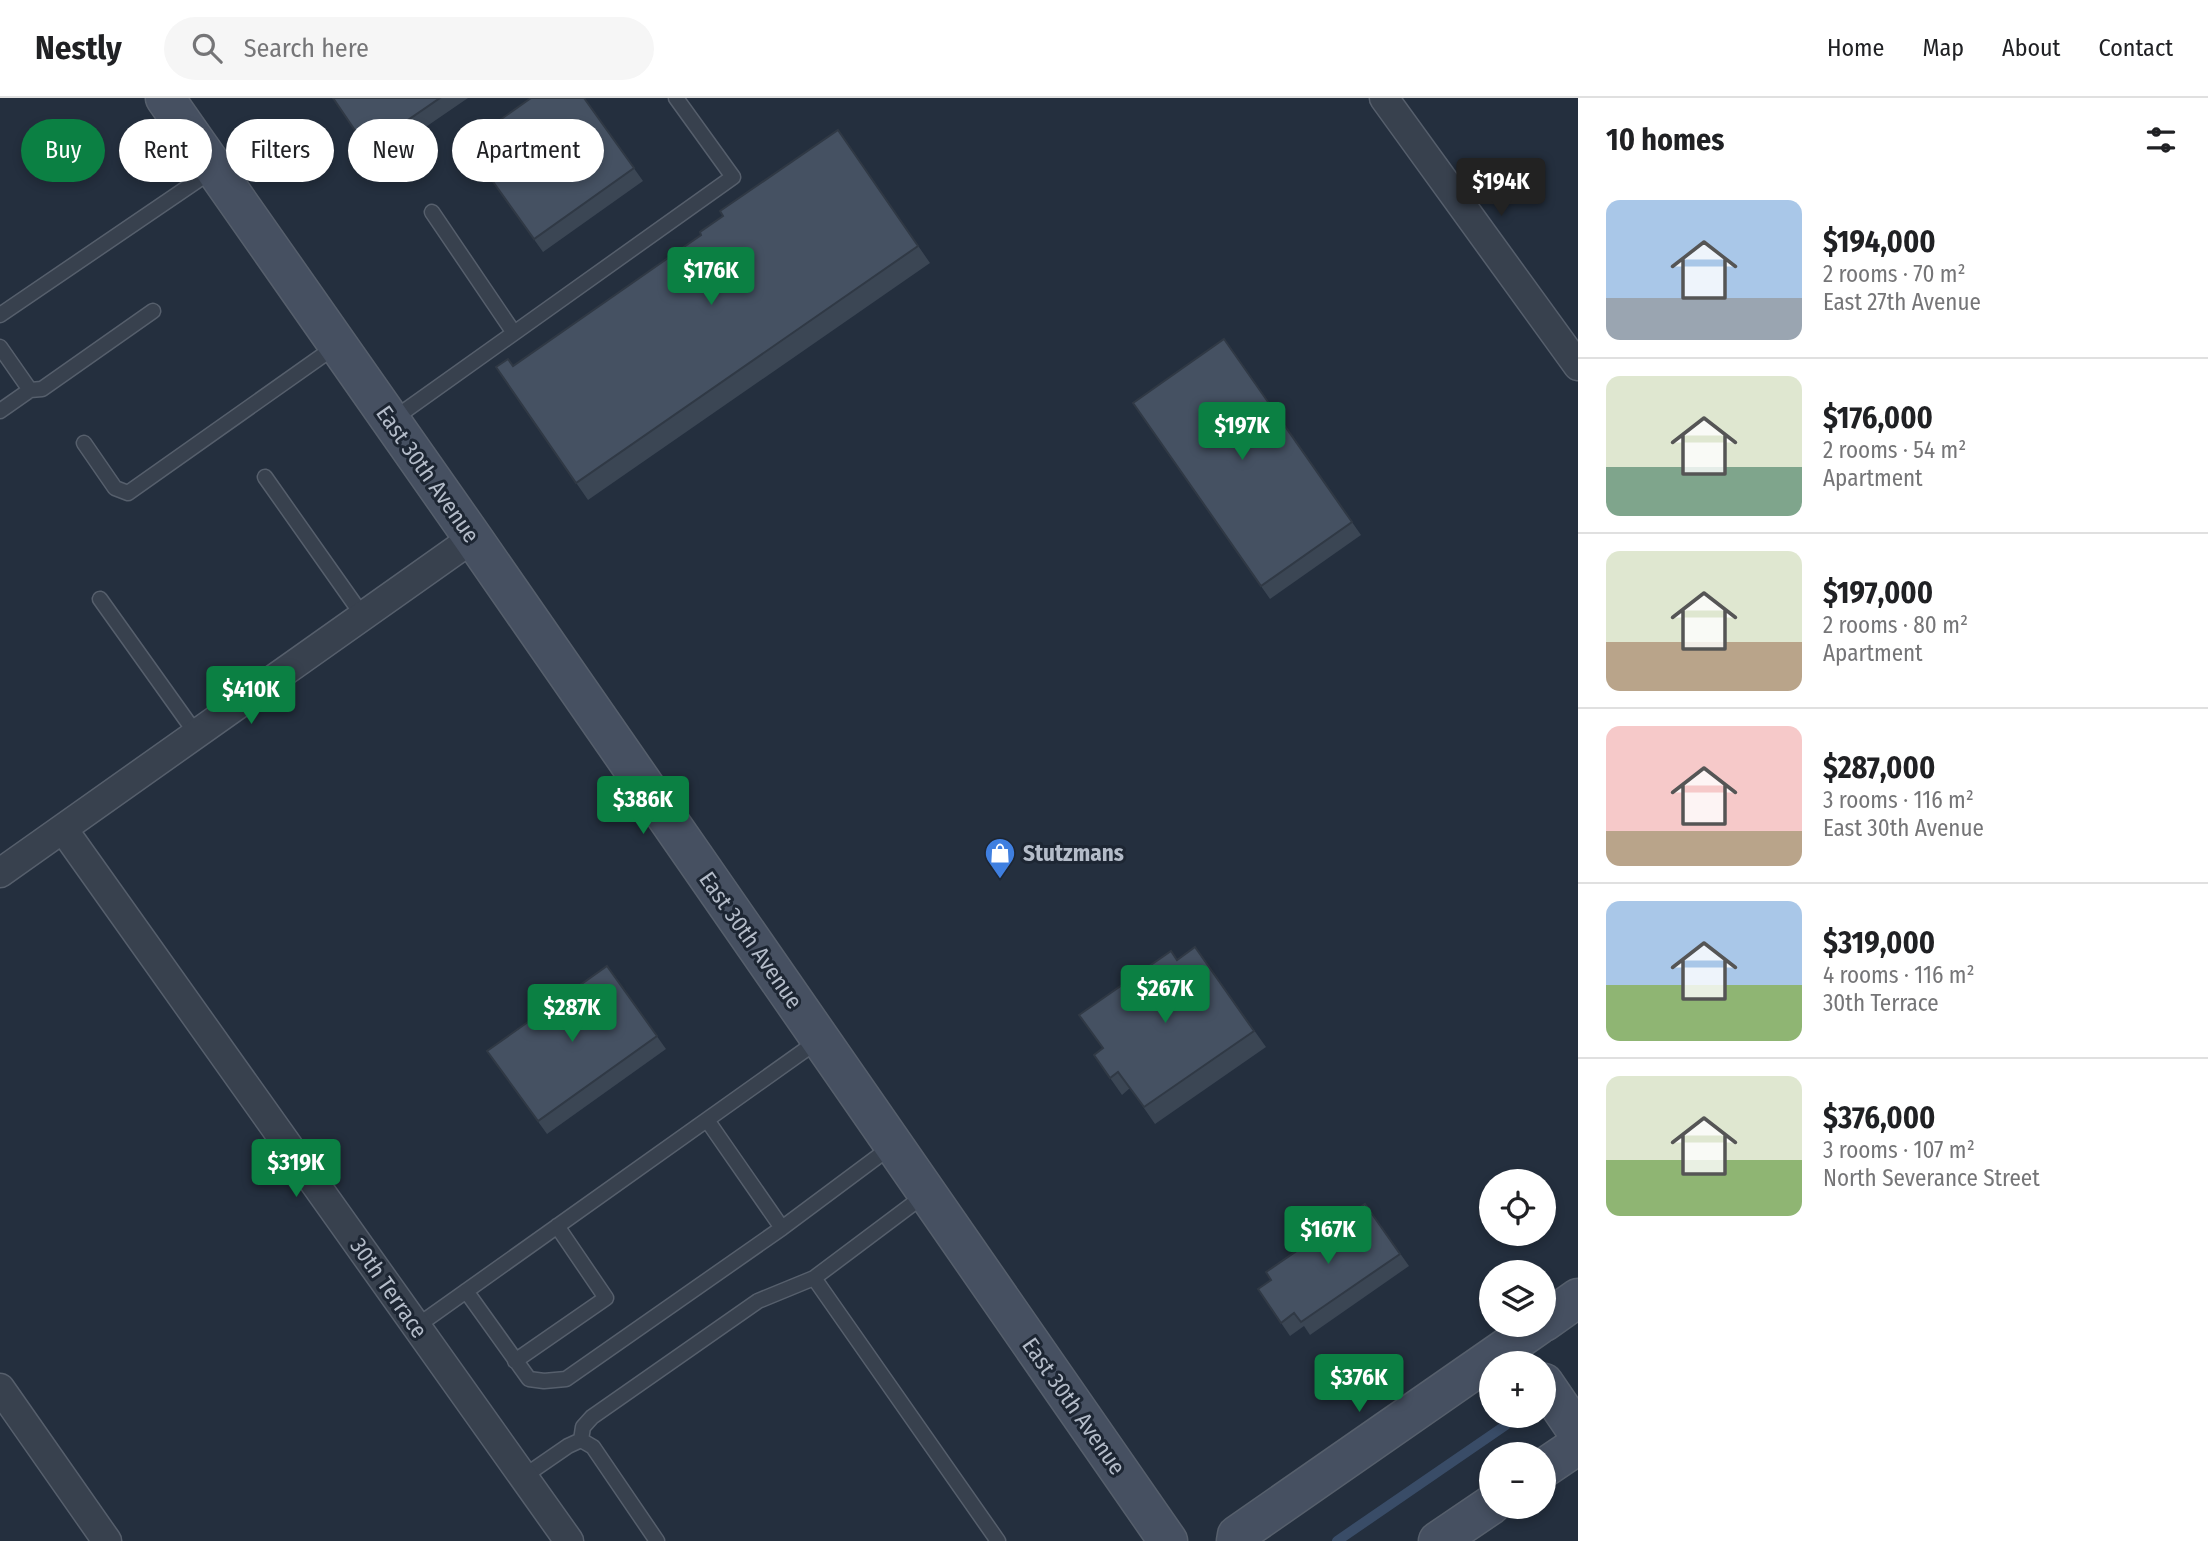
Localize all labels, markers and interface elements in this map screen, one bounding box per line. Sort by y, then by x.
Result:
search box [164,17,654,80]
text: Nestly [35,28,122,68]
icon: search [188,29,226,67]
text: Search here [244,33,369,64]
text: Home [1827,34,1884,62]
text: Map [1922,34,1964,62]
text: About [2002,34,2060,62]
text: Contact [2098,34,2173,62]
chip: Buy [21,119,105,182]
chip: Rent [119,119,212,182]
chip: Filters [226,119,334,182]
chip: New [348,119,438,182]
chip: Apartment [452,119,604,182]
icon: filters [2142,121,2180,159]
text: 10 homes [1606,122,1724,158]
pin: $194K [1452,158,1550,218]
text: $194K [1472,167,1530,195]
text: $194,000 [1823,224,1936,260]
icon: home [1662,228,1746,312]
pin: $176K [662,248,760,307]
text: $176K [683,256,739,284]
text: 2 rooms · 70 m² [1823,260,1966,288]
text: East 27th Avenue [1823,288,1981,316]
street label: East 30th Avenue [370,400,486,548]
text: $176,000 [1823,400,1933,436]
pin: $197K [1193,402,1291,462]
icon: home [1662,404,1746,488]
text: $197K [1214,411,1270,439]
text: 2 rooms · 54 m² [1823,436,1966,464]
text: Apartment [1823,464,1923,492]
text: $197,000 [1823,575,1933,611]
icon: home [1662,579,1746,663]
text: 2 rooms · 80 m² [1823,611,1968,639]
text: Apartment [1823,639,1923,667]
pin: $410K [202,666,300,726]
text: $410K [222,675,280,703]
text: $287,000 [1823,750,1935,786]
icon: home [1662,754,1746,838]
pin: $386K [594,776,692,836]
text: $386K [613,785,673,813]
text: 3 rooms · 116 m² [1823,786,1974,814]
text: East 30th Avenue [1823,814,1984,842]
shop icon: Stutzmans [983,836,1017,880]
place label: Stutzmans [1023,839,1124,867]
street label: East 30th Avenue [693,866,809,1014]
text: $319,000 [1823,925,1935,961]
icon: home [1662,929,1746,1013]
text: 4 rooms · 116 m² [1823,961,1975,989]
pin: $267K [1116,965,1214,1025]
text: $267K [1137,974,1193,1002]
pin: $287K [523,984,621,1044]
text: 30th Terrace [1823,989,1939,1017]
text: $287K [544,993,600,1021]
text: $376,000 [1823,1100,1935,1136]
icon: home [1662,1104,1746,1188]
text: 3 rooms · 107 m² [1823,1136,1975,1164]
pin: $319K [247,1140,345,1199]
text: $319K [268,1148,324,1176]
text: North Severance Street [1823,1164,2040,1192]
map controls [1479,1169,1556,1519]
button: locate [1479,1169,1556,1246]
pin: $167K [1279,1206,1377,1266]
text: $167K [1300,1215,1356,1243]
street label: 30th Terrace [344,1233,434,1343]
button: layers [1479,1260,1556,1337]
street label: East 30th Avenue [1016,1332,1132,1480]
button: + [1479,1351,1556,1428]
pin: $376K [1310,1354,1408,1414]
text: $376K [1331,1363,1388,1391]
button: − [1479,1442,1556,1519]

